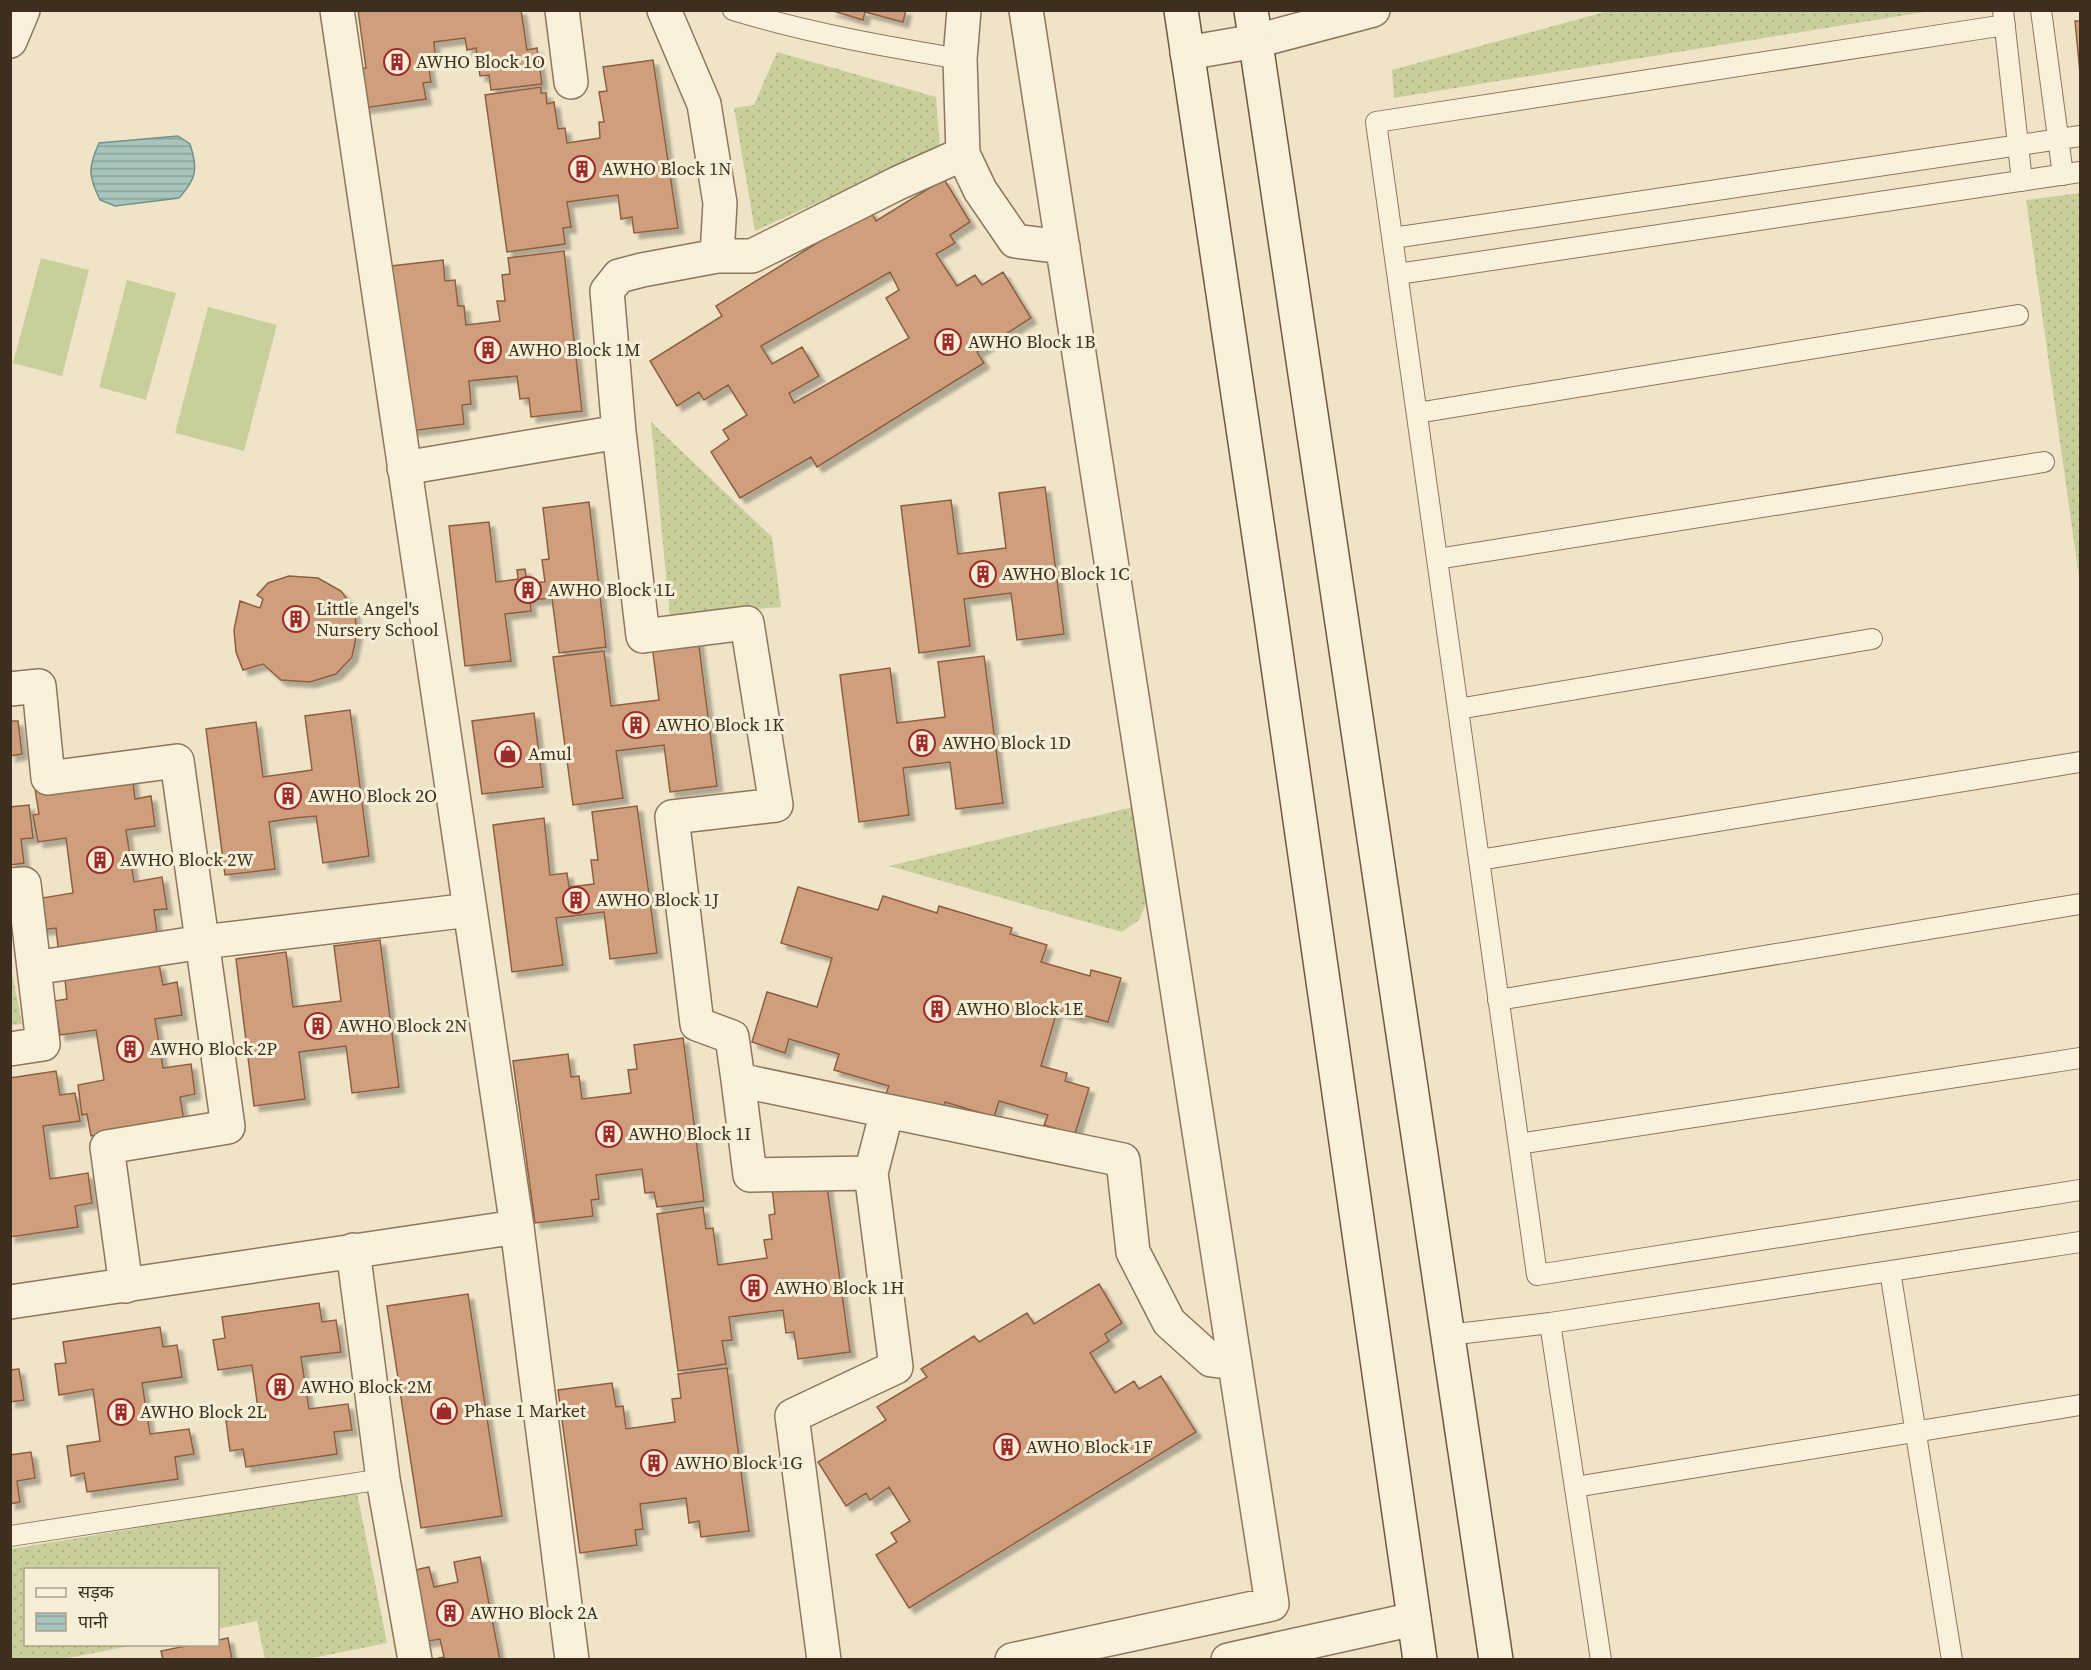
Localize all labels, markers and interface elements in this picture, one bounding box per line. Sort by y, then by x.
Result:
building icon: AWHO Block 1O [382,47,412,77]
place label: AWHO Block 1O [416,49,545,74]
building icon: AWHO Block 1N [567,154,597,184]
place label: AWHO Block 1N [602,156,731,181]
building icon: AWHO Block 1B [933,327,963,357]
place label: AWHO Block 1B [968,329,1096,354]
building icon: AWHO Block 1M [473,335,503,365]
place label: AWHO Block 1M [508,337,640,362]
building icon: AWHO Block 1C [968,559,998,589]
place label: AWHO Block 1C [1002,561,1130,586]
building icon: AWHO Block 1L [513,575,543,605]
place label: AWHO Block 1L [548,577,675,602]
place label: Little Angel's Nursery School [316,596,439,642]
building icon: Little Angel's Nursery School [281,604,311,634]
building icon: AWHO Block 1K [621,710,651,740]
place label: AWHO Block 1K [656,712,784,737]
building icon: AWHO Block 1D [907,728,937,758]
place label: AWHO Block 1D [942,730,1071,755]
shop icon: Amul [493,739,523,769]
place label: Amul [528,741,572,766]
building icon: AWHO Block 2O [273,781,303,811]
place label: AWHO Block 2O [308,783,437,808]
building icon: AWHO Block 2W [85,845,115,875]
place label: AWHO Block 2W [120,847,254,872]
building icon: AWHO Block 1J [561,885,591,915]
place label: AWHO Block 1J [596,887,719,912]
building icon: AWHO Block 1E [922,994,952,1024]
place label: AWHO Block 1E [956,996,1083,1021]
building icon: AWHO Block 2N [303,1011,333,1041]
place label: AWHO Block 2N [338,1013,467,1038]
building icon: AWHO Block 2P [115,1034,145,1064]
place label: AWHO Block 2P [150,1036,277,1061]
building icon: AWHO Block 1I [594,1119,624,1149]
place label: AWHO Block 1I [628,1121,751,1146]
building icon: AWHO Block 1H [739,1273,769,1303]
place label: AWHO Block 1H [774,1275,904,1300]
building icon: AWHO Block 2M [265,1372,295,1402]
place label: AWHO Block 2M [300,1374,432,1399]
shop icon: Phase 1 Market [429,1396,459,1426]
building icon: AWHO Block 2L [106,1397,136,1427]
place label: Phase 1 Market [464,1398,586,1423]
place label: AWHO Block 2L [140,1399,267,1424]
building icon: AWHO Block 1F [992,1432,1022,1462]
place label: AWHO Block 1F [1026,1434,1153,1459]
building icon: AWHO Block 1G [639,1448,669,1478]
place label: AWHO Block 1G [674,1450,802,1475]
legend [24,1568,219,1646]
text: सड़क [78,1579,115,1604]
building icon: AWHO Block 2A [435,1598,465,1628]
place label: AWHO Block 2A [470,1600,598,1625]
text: पानी [78,1609,108,1634]

